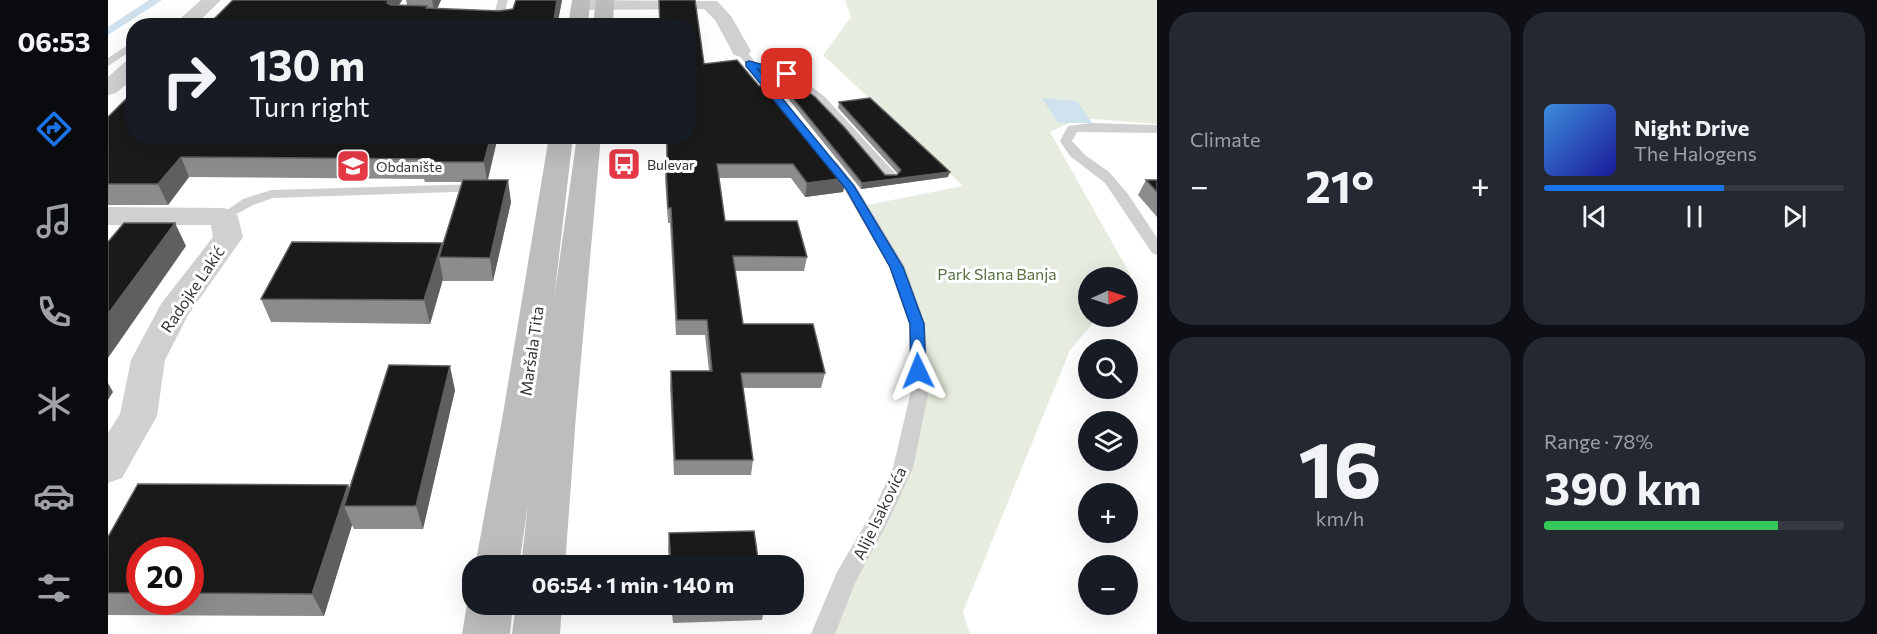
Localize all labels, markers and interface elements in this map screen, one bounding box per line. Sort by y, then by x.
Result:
text: 06:53 [17,25,91,58]
text: 130 m [249,38,365,90]
icon: right [150,42,228,120]
pin [761,48,812,99]
icon: arrive [770,57,803,90]
text: Turn right [249,90,369,123]
icon: directions [33,108,75,150]
text: Night Drive [1634,114,1749,141]
text: Climate [1190,127,1260,151]
text: The Halogens [1634,141,1757,165]
bus stop icon: Bulevar [606,146,642,182]
school or university icon: Obdanište [335,148,371,184]
place label: Bulevar [647,156,695,173]
text: 21° [1305,157,1374,212]
place label: Obdanište [376,158,442,175]
text: − [1190,164,1209,205]
text: + [1471,164,1490,205]
icon: music [33,200,75,242]
icon: previous [1578,200,1611,233]
icon: pause [1678,200,1711,233]
icon: next [1778,200,1811,233]
street label: Radojke Lakić [156,242,228,336]
park label: Park Slana Banja [937,264,1057,283]
north arrow [1078,267,1138,327]
map controls [1078,267,1138,615]
icon: phone [33,291,75,333]
street label: Maršala Tita [515,305,547,397]
position arrow [886,339,950,403]
button: search [1078,339,1138,399]
icon: climate [33,383,75,425]
button: layers [1078,411,1138,471]
text: 16 [1298,419,1382,514]
text: Range · 78% [1544,429,1653,453]
text: 390 km [1544,459,1702,514]
street label: Alije Isakovića [848,463,910,563]
icon: car [33,475,75,517]
button: + [1078,483,1138,543]
text: km/h [1316,506,1364,530]
speed limit sign: 20 [126,537,204,615]
button: − [1078,555,1138,615]
icon: filters [33,567,75,609]
text: 06:54 · 1 min · 140 m [532,571,734,598]

